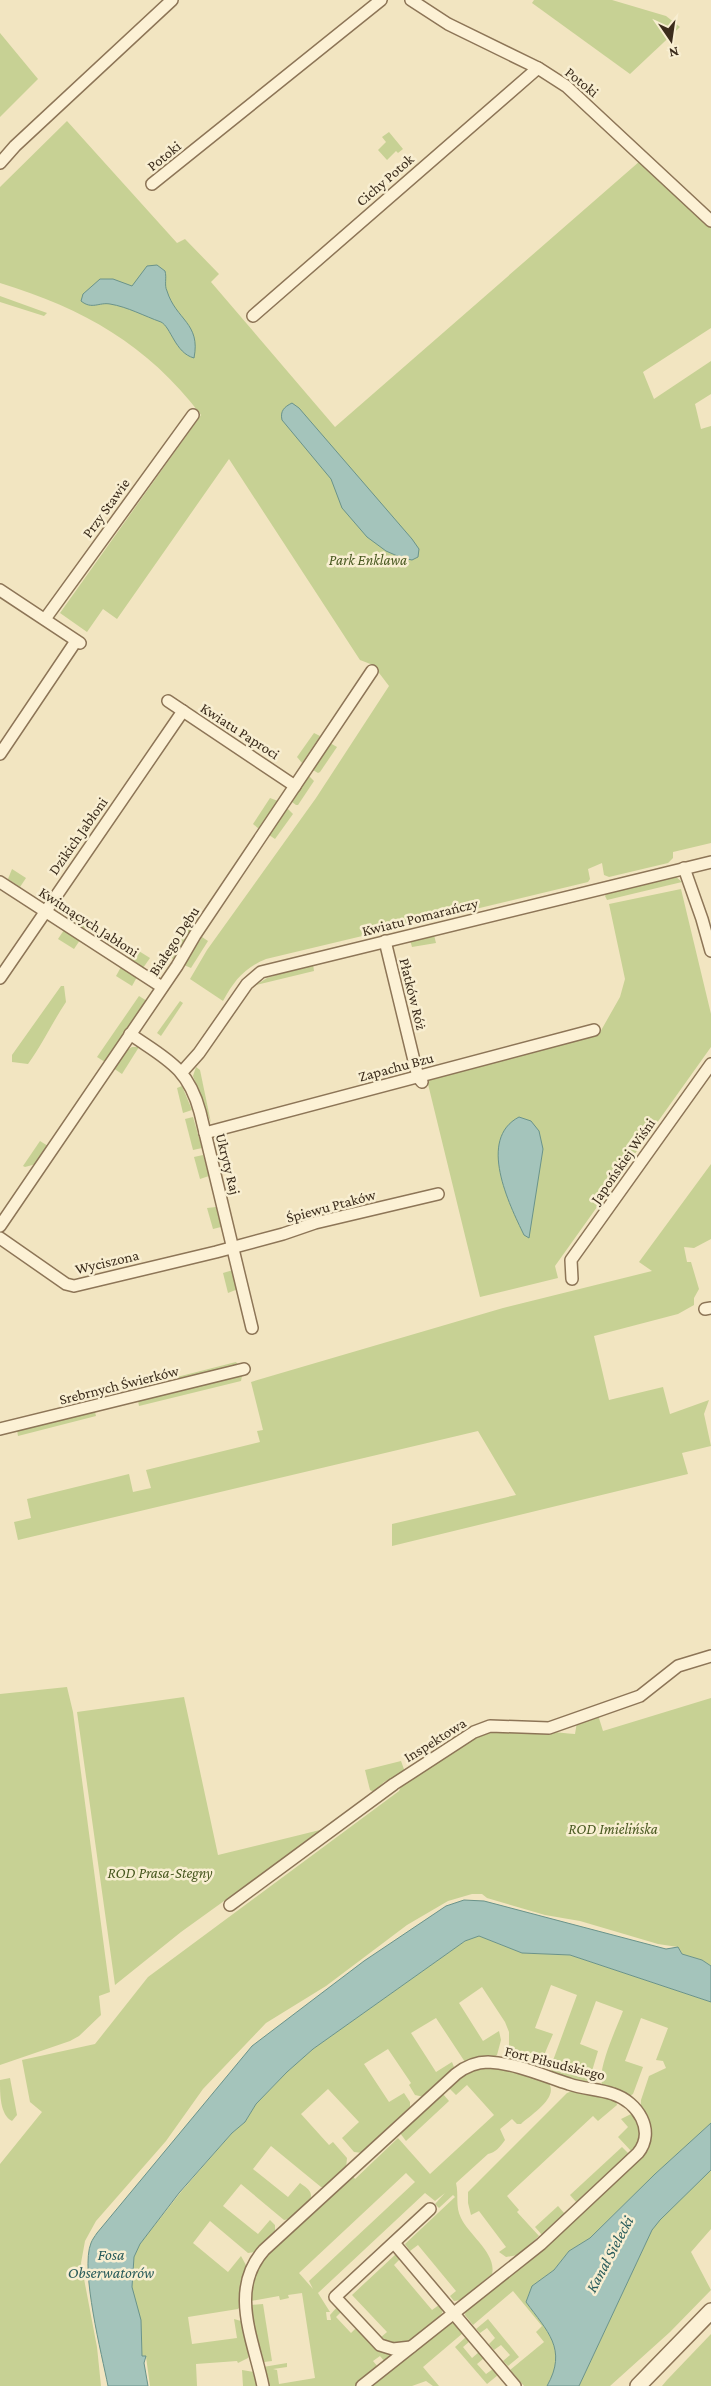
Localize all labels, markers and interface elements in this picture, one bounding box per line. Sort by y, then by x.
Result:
north arrow [646,15,696,65]
text: N [667,44,680,62]
street label: Potoki [562,64,602,100]
street label: Potoki [144,138,184,174]
street label: Cichy Potok [353,150,418,210]
street label: Przy Stawie [79,475,134,541]
park label: Park Enklawa [329,552,407,568]
street label: Kwiatu Paproci [197,700,282,763]
street label: Dzikich Jabłoni [45,794,111,878]
street label: Kwitnących Jabłoni [36,884,142,961]
street label: Kwiatu Pomarańczy [360,895,480,940]
street label: Białego Dębu [146,903,203,979]
street label: Płatków Róż [396,956,430,1032]
street label: Zapachu Bzu [357,1049,436,1086]
street label: Japońskiej Wiśni [587,1115,659,1209]
street label: Ukryty Raj [212,1132,243,1197]
street label: Śpiewu Ptaków [284,1186,379,1227]
street label: Wyciszona [73,1247,141,1278]
street label: Srebrnych Świerków [58,1362,182,1409]
street label: Inspektowa [401,1715,470,1766]
park label: ROD Imielińska [568,1821,658,1837]
park label: ROD Prasa-Stegny [107,1865,213,1882]
street label: Fort Piłsudskiego [503,2043,607,2084]
water label: Kanał Sielecki [582,2213,637,2295]
water label: Fosa Obserwatorów [68,2246,154,2281]

